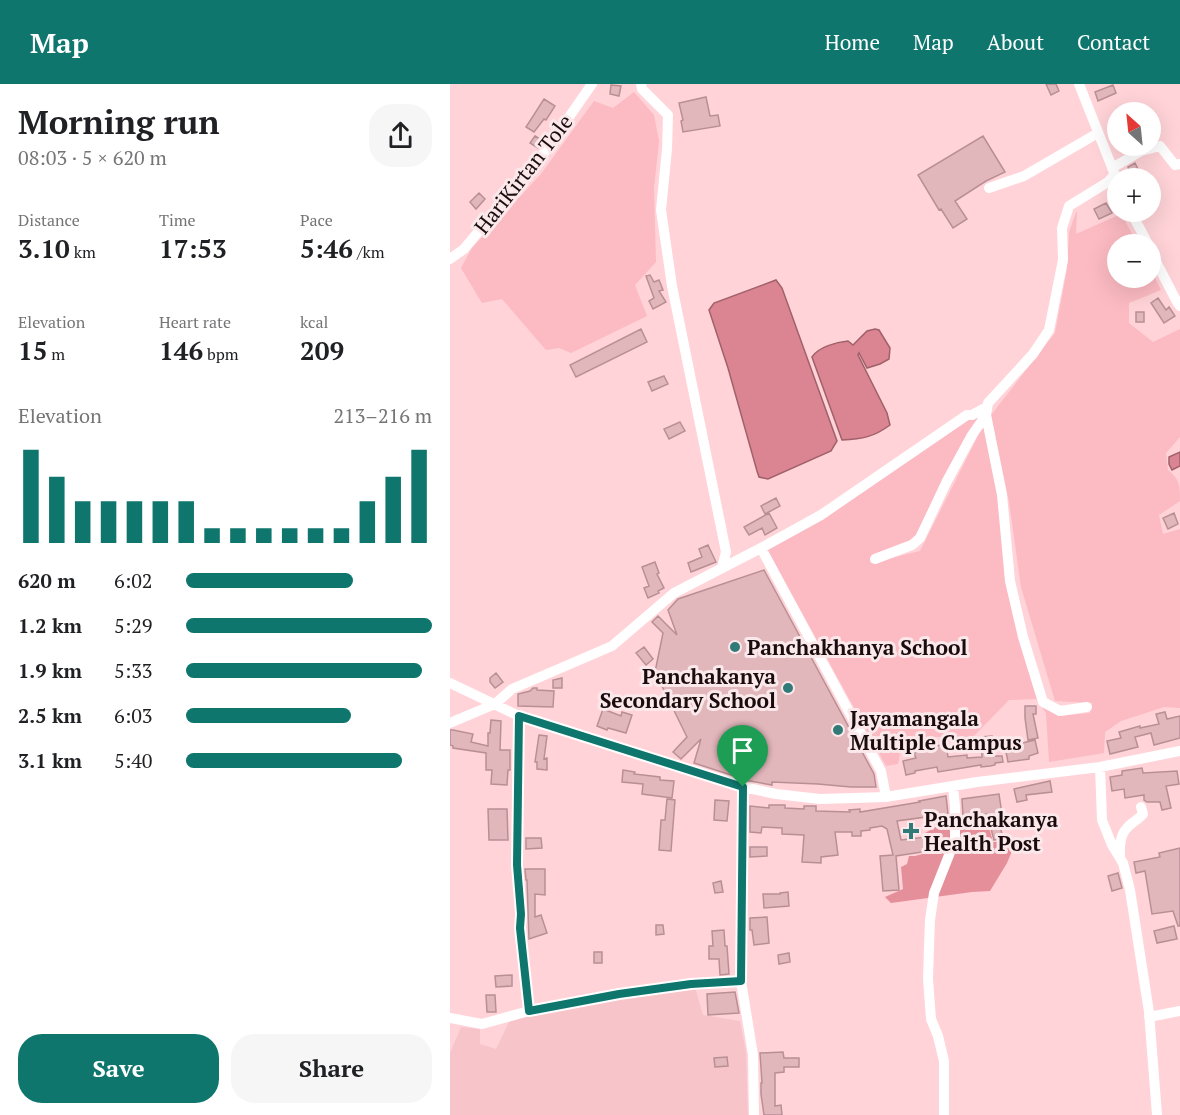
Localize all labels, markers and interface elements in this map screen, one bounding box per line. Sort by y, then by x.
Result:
text: Map [30,24,89,61]
text: Home [824,28,880,56]
text: Map [913,28,954,56]
text: About [987,28,1044,56]
text: Contact [1077,28,1150,56]
text: Morning run [18,100,220,143]
north arrow [1107,102,1161,156]
map controls [1107,102,1161,288]
button: share [369,104,432,167]
street label: HariKirtan Tole [468,108,578,240]
text: 08:03 · 5 × 620 m [18,144,167,171]
button: + [1107,168,1161,222]
text: Distance [18,209,80,231]
text: Time [159,209,196,231]
text: Pace [300,209,333,231]
text: 3.10 [18,231,70,265]
text: 17:53 [159,231,227,265]
text: 5:46 [300,231,353,265]
button: − [1107,234,1161,288]
text: km [70,241,96,263]
text: /km [353,241,384,263]
text: Elevation [18,311,85,333]
text: Heart rate [159,311,231,333]
text: kcal [300,311,328,333]
text: 15 [18,333,47,367]
text: 146 [159,333,203,367]
text: 209 [300,333,344,367]
text: m [47,343,65,365]
text: bpm [203,343,239,365]
text: Elevation [18,402,102,429]
text: 213–216 m [333,402,432,429]
text: 620 m [18,567,76,594]
text: 6:02 [114,567,153,594]
text: 1.2 km [18,612,82,639]
text: 5:29 [114,612,153,639]
place label: Panchakhanya School [747,633,967,661]
marker: Panchakhanya School [728,640,742,654]
text: 1.9 km [18,657,82,684]
text: 5:33 [114,657,153,684]
place label: Panchakanya Secondary School [600,662,776,714]
marker: Panchakanya Secondary School [781,681,795,695]
text: 2.5 km [18,702,82,729]
text: 6:03 [114,702,153,729]
place label: Jayamangala Multiple Campus [850,704,1022,756]
marker: Jayamangala Multiple Campus [831,723,845,737]
pin [717,725,768,787]
icon: arrive [726,734,759,767]
text: 3.1 km [18,747,82,774]
text: 5:40 [114,747,153,774]
place label: Panchakanya Health Post [924,805,1058,857]
marker: Panchakanya Health Post [902,822,920,840]
button: Save [18,1034,219,1103]
button: Share [231,1034,432,1103]

